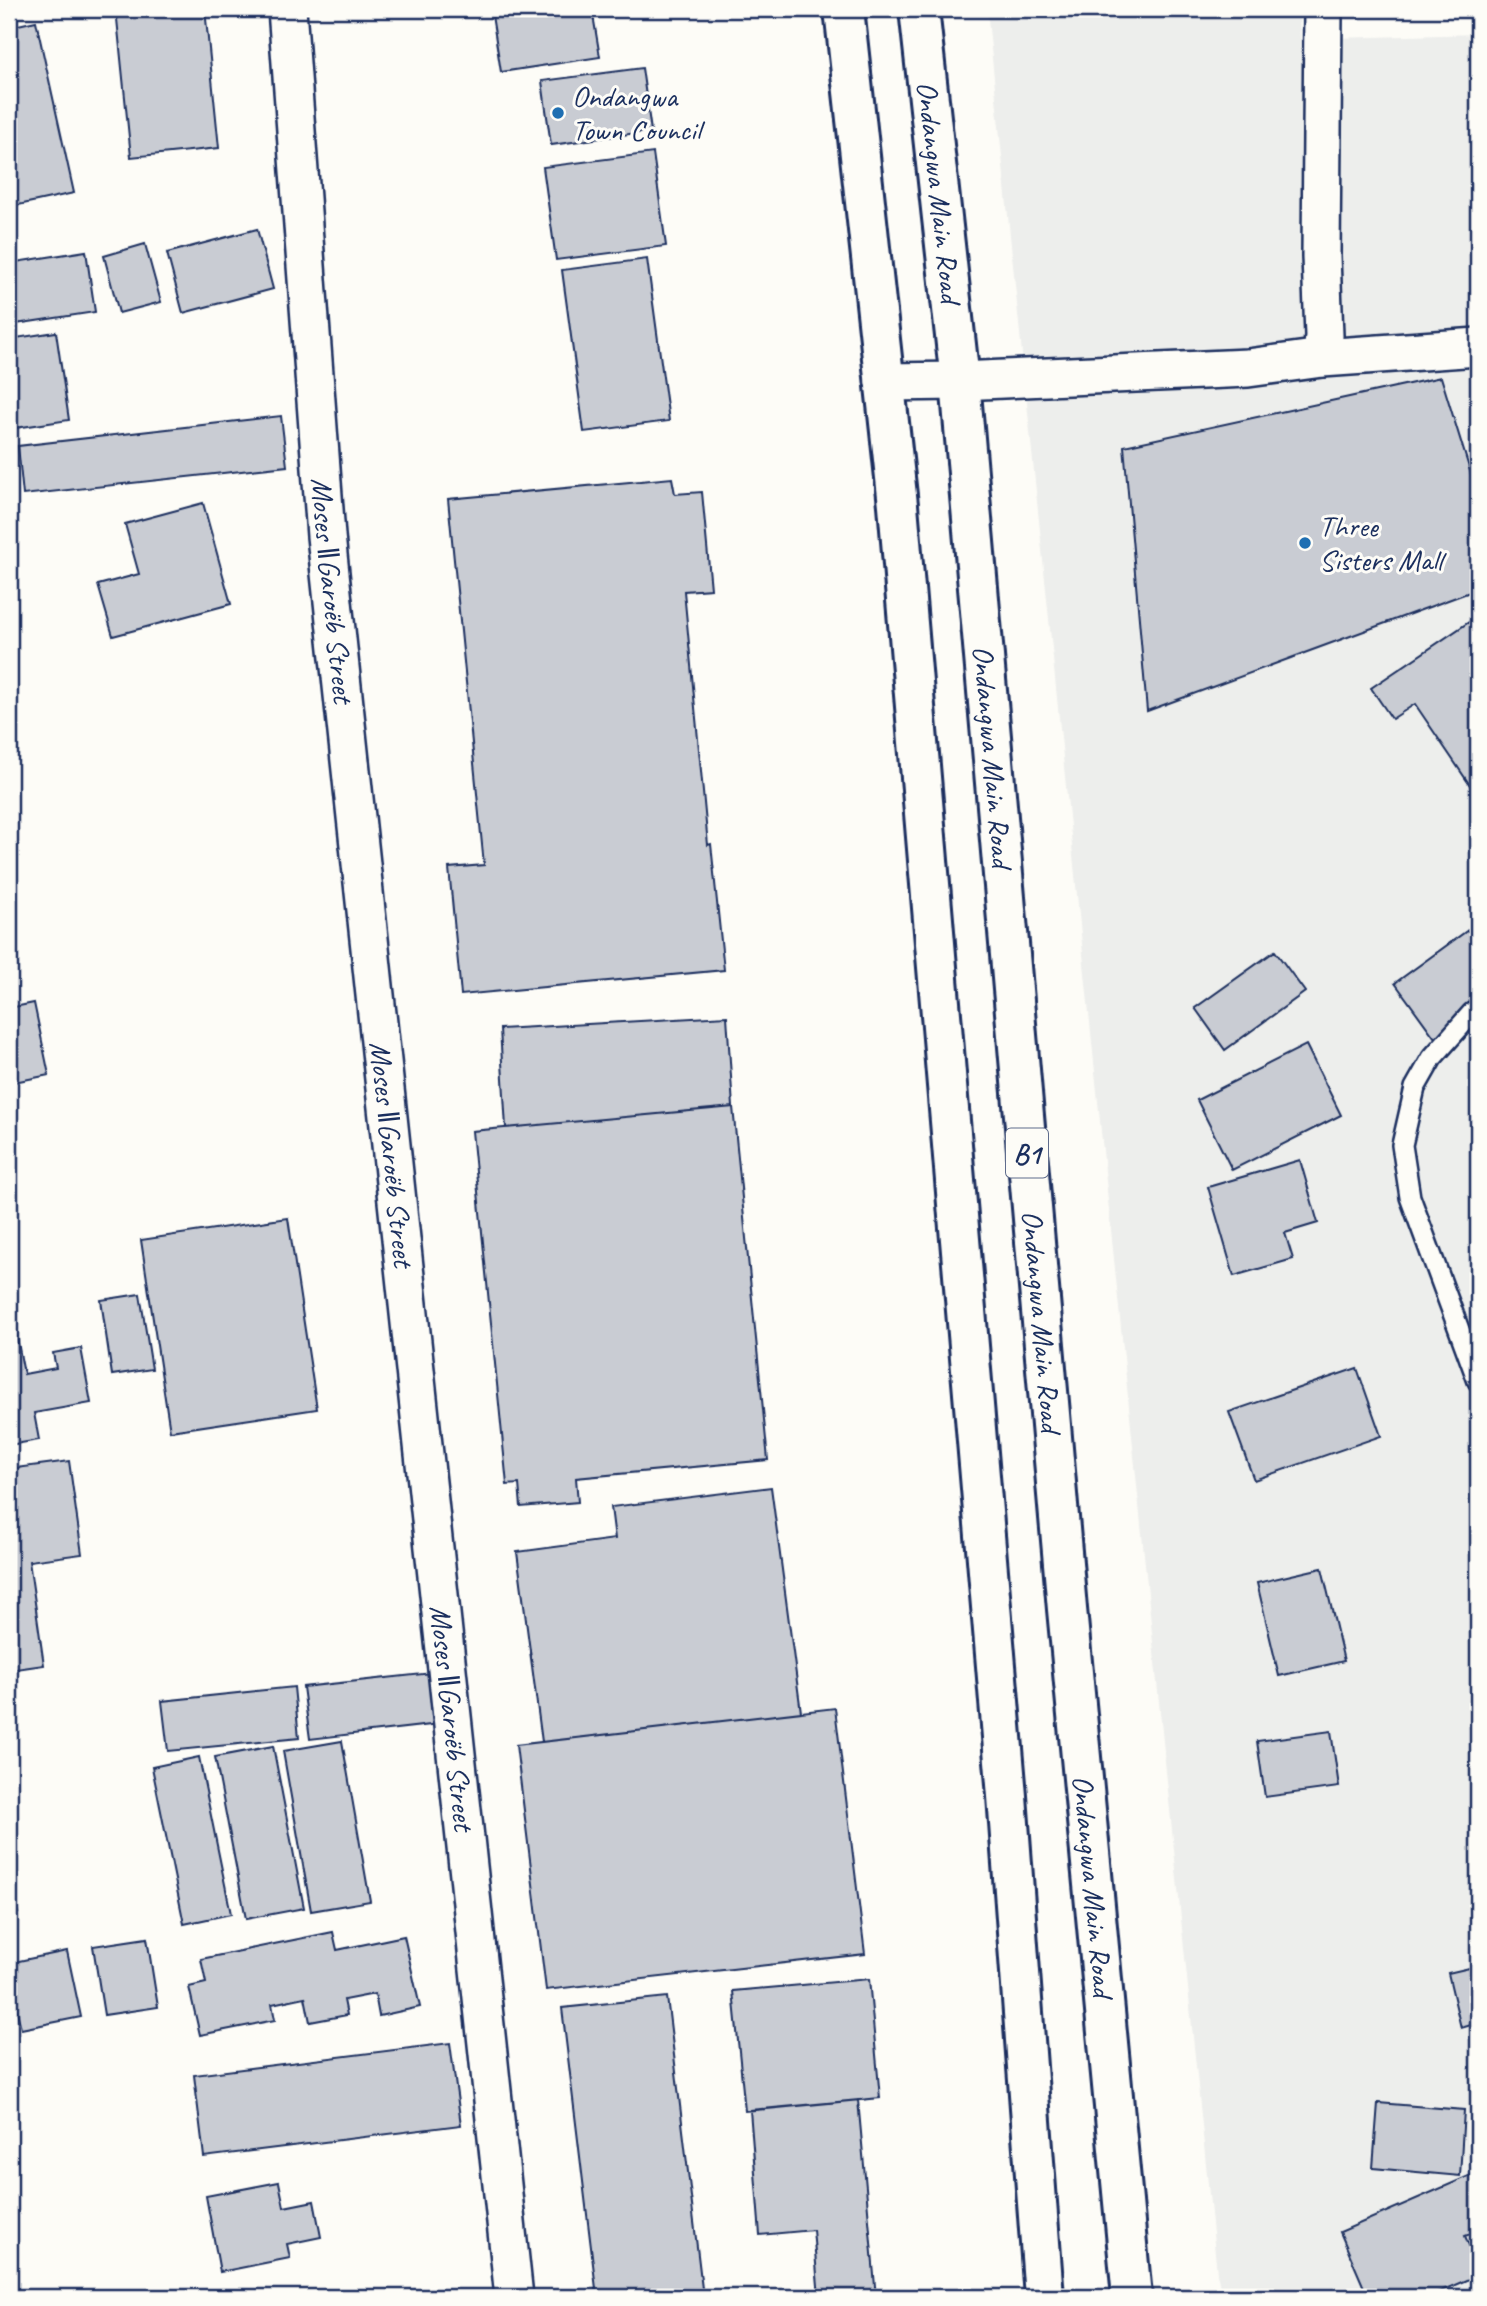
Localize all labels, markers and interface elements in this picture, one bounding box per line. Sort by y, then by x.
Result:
place label: Ondangwa Town Council [572,77,706,149]
street label: Ondangwa Main Road [908,79,971,309]
marker: Ondangwa Town Council [550,105,566,121]
street label: Moses ǁGaroëb Street [303,476,363,708]
place label: Three Sisters Mall [1319,507,1447,579]
marker: Three Sisters Mall [1297,535,1313,551]
street label: Ondangwa Main Road [964,644,1022,873]
street label: Moses ǁGaroëb Street [361,1040,423,1272]
road number: B1 [1006,1128,1048,1178]
street label: Ondangwa Main Road [1013,1209,1071,1438]
street label: Moses ǁGaroëb Street [421,1603,483,1835]
street label: Ondangwa Main Road [1064,1773,1123,2002]

